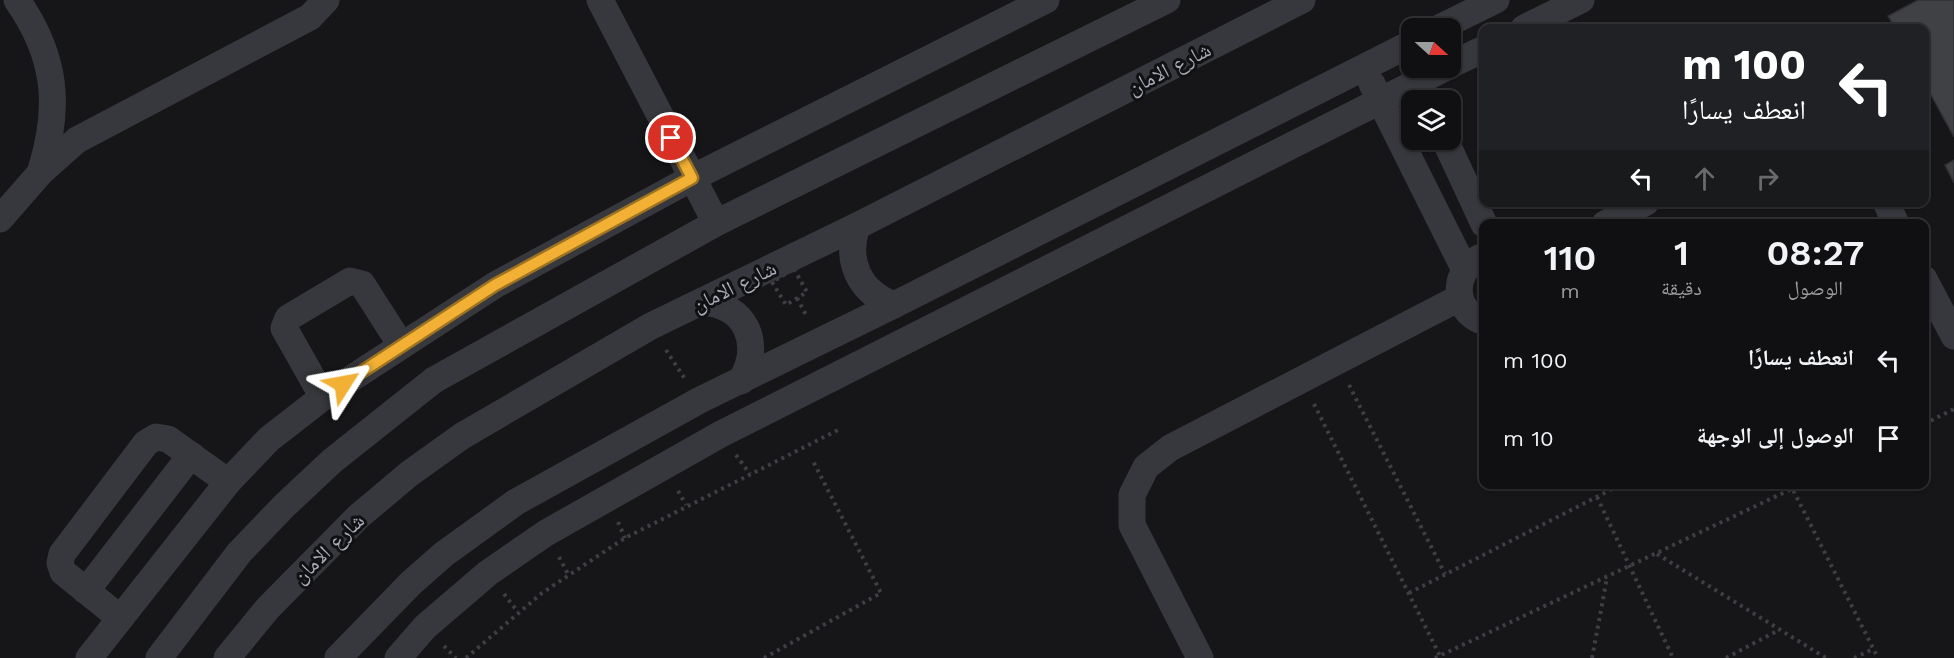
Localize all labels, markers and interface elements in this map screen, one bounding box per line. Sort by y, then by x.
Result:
north arrow [1401,18,1461,78]
map controls [1401,18,1461,150]
street label: شارع الامان [1123,36,1215,100]
text: 100 m [1682,40,1806,89]
icon: left [1827,48,1905,126]
button: layers [1401,90,1461,150]
text: انعطف يسارًا [1682,94,1806,126]
pin [645,112,696,163]
icon: arrive [654,121,687,154]
icon: left [1625,162,1658,195]
icon: ahead [1688,162,1721,195]
icon: right [1751,162,1784,195]
text: 1 [1674,232,1689,274]
text: 08:27 [1766,232,1864,274]
text: 110 [1544,237,1597,279]
street label: شارع الامان [688,255,780,318]
text: دقيقة [1661,276,1702,300]
text: الوصول [1788,276,1843,300]
text: m [1561,279,1580,303]
icon: left [1872,344,1905,377]
text: انعطف يسارًا [1748,345,1854,370]
text: 100 m [1503,348,1567,373]
position arrow [311,352,375,416]
icon: arrive [1872,422,1905,455]
text: الوصول إلى الوجهة [1697,423,1854,448]
text: 10 m [1503,426,1554,451]
street label: شارع الامان [287,508,370,589]

